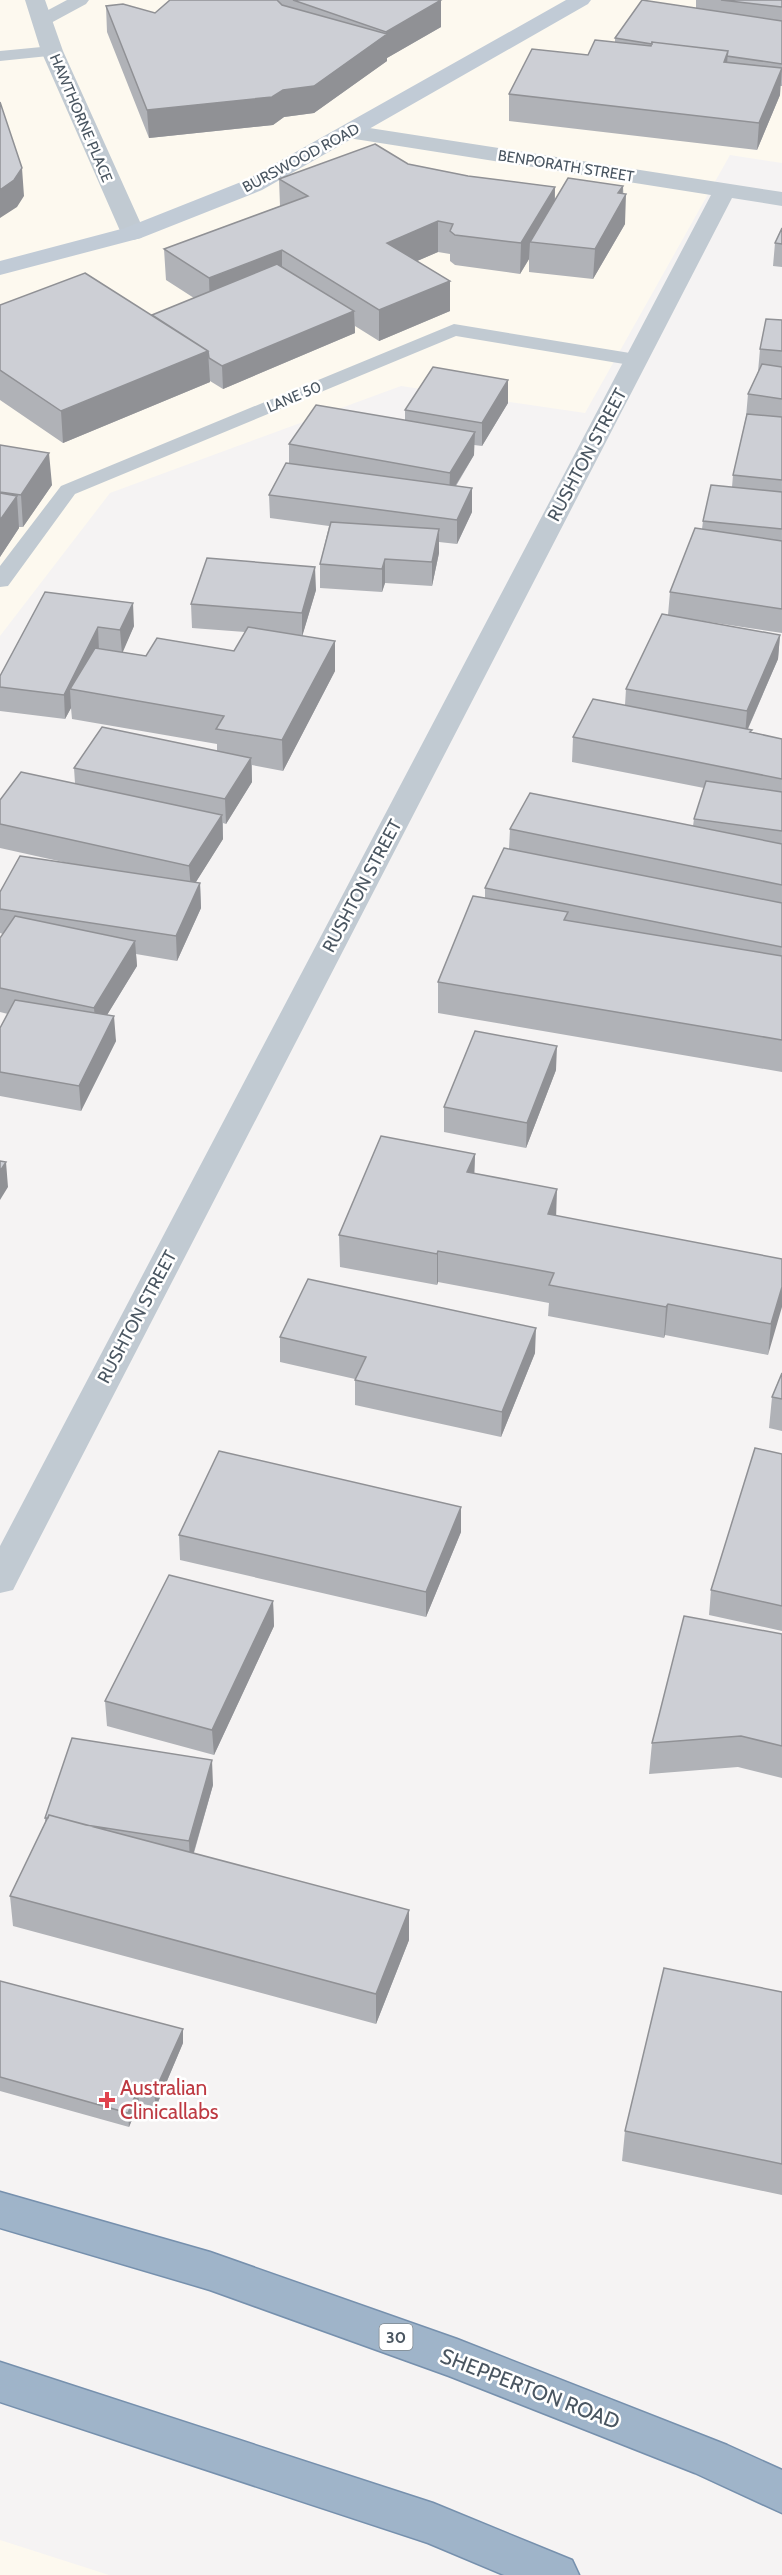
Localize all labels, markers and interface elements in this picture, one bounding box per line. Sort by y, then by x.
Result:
street label: HAWTHORNE PLACE [46,51,116,185]
street label: BURSWOOD ROAD [240,120,363,196]
street label: BENPORATH STREET [497,146,635,186]
street label: LANE 50 [264,377,324,417]
street label: RUSHTON STREET [543,384,631,525]
street label: RUSHTON STREET [318,815,406,956]
street label: RUSHTON STREET [93,1246,181,1387]
place label: Australian Clinicallabs [120,2075,219,2124]
marker: Australian Clinicallabs [98,2091,116,2109]
road number: 30 [380,2324,412,2350]
street label: SHEPPERTON ROAD [437,2343,623,2434]

